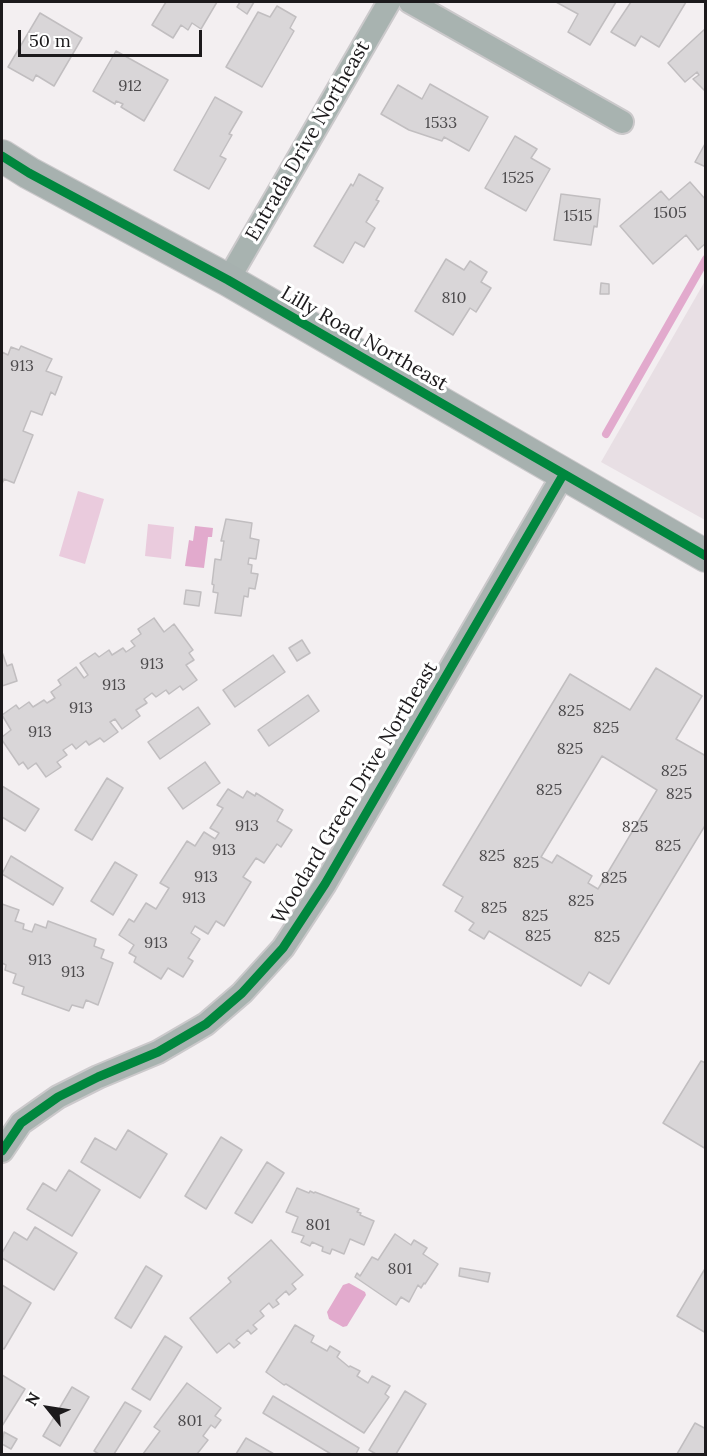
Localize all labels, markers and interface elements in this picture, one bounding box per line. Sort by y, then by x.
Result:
scale bar [21,18,206,56]
text: 50 m [29,29,71,52]
street label: Entrada Drive Northeast [241,37,375,245]
house number: 912 [118,76,142,96]
house number: 1533 [425,113,457,133]
house number: 1525 [502,168,534,188]
house number: 1505 [653,203,687,223]
house number: 1515 [563,206,593,226]
street label: Lilly Road Northeast [276,281,452,397]
house number: 810 [442,288,466,308]
house number: 913 [10,356,34,376]
house number: 913 [140,654,164,674]
street label: Woodard Green Drive Northeast [267,657,443,929]
house number: 913 [102,675,126,695]
house number: 913 [69,698,93,718]
house number: 825 [558,701,584,721]
house number: 825 [593,718,619,738]
house number: 913 [28,722,52,742]
house number: 825 [557,739,583,759]
house number: 825 [661,761,687,781]
house number: 825 [536,780,562,800]
house number: 825 [666,784,692,804]
house number: 913 [235,816,259,836]
house number: 825 [622,817,648,837]
house number: 825 [655,836,681,856]
house number: 913 [212,840,236,860]
house number: 825 [479,846,505,866]
house number: 825 [513,853,539,873]
house number: 913 [194,867,218,887]
house number: 825 [601,868,627,888]
house number: 913 [182,888,206,908]
house number: 825 [568,891,594,911]
house number: 825 [481,898,507,918]
house number: 825 [522,906,548,926]
house number: 825 [525,926,551,946]
house number: 825 [594,927,620,947]
house number: 913 [144,933,168,953]
house number: 913 [28,950,52,970]
house number: 913 [61,962,85,982]
house number: 801 [306,1215,330,1235]
house number: 801 [388,1259,412,1279]
north arrow [18,1378,78,1438]
text: N [21,1389,44,1409]
house number: 801 [178,1411,202,1431]

